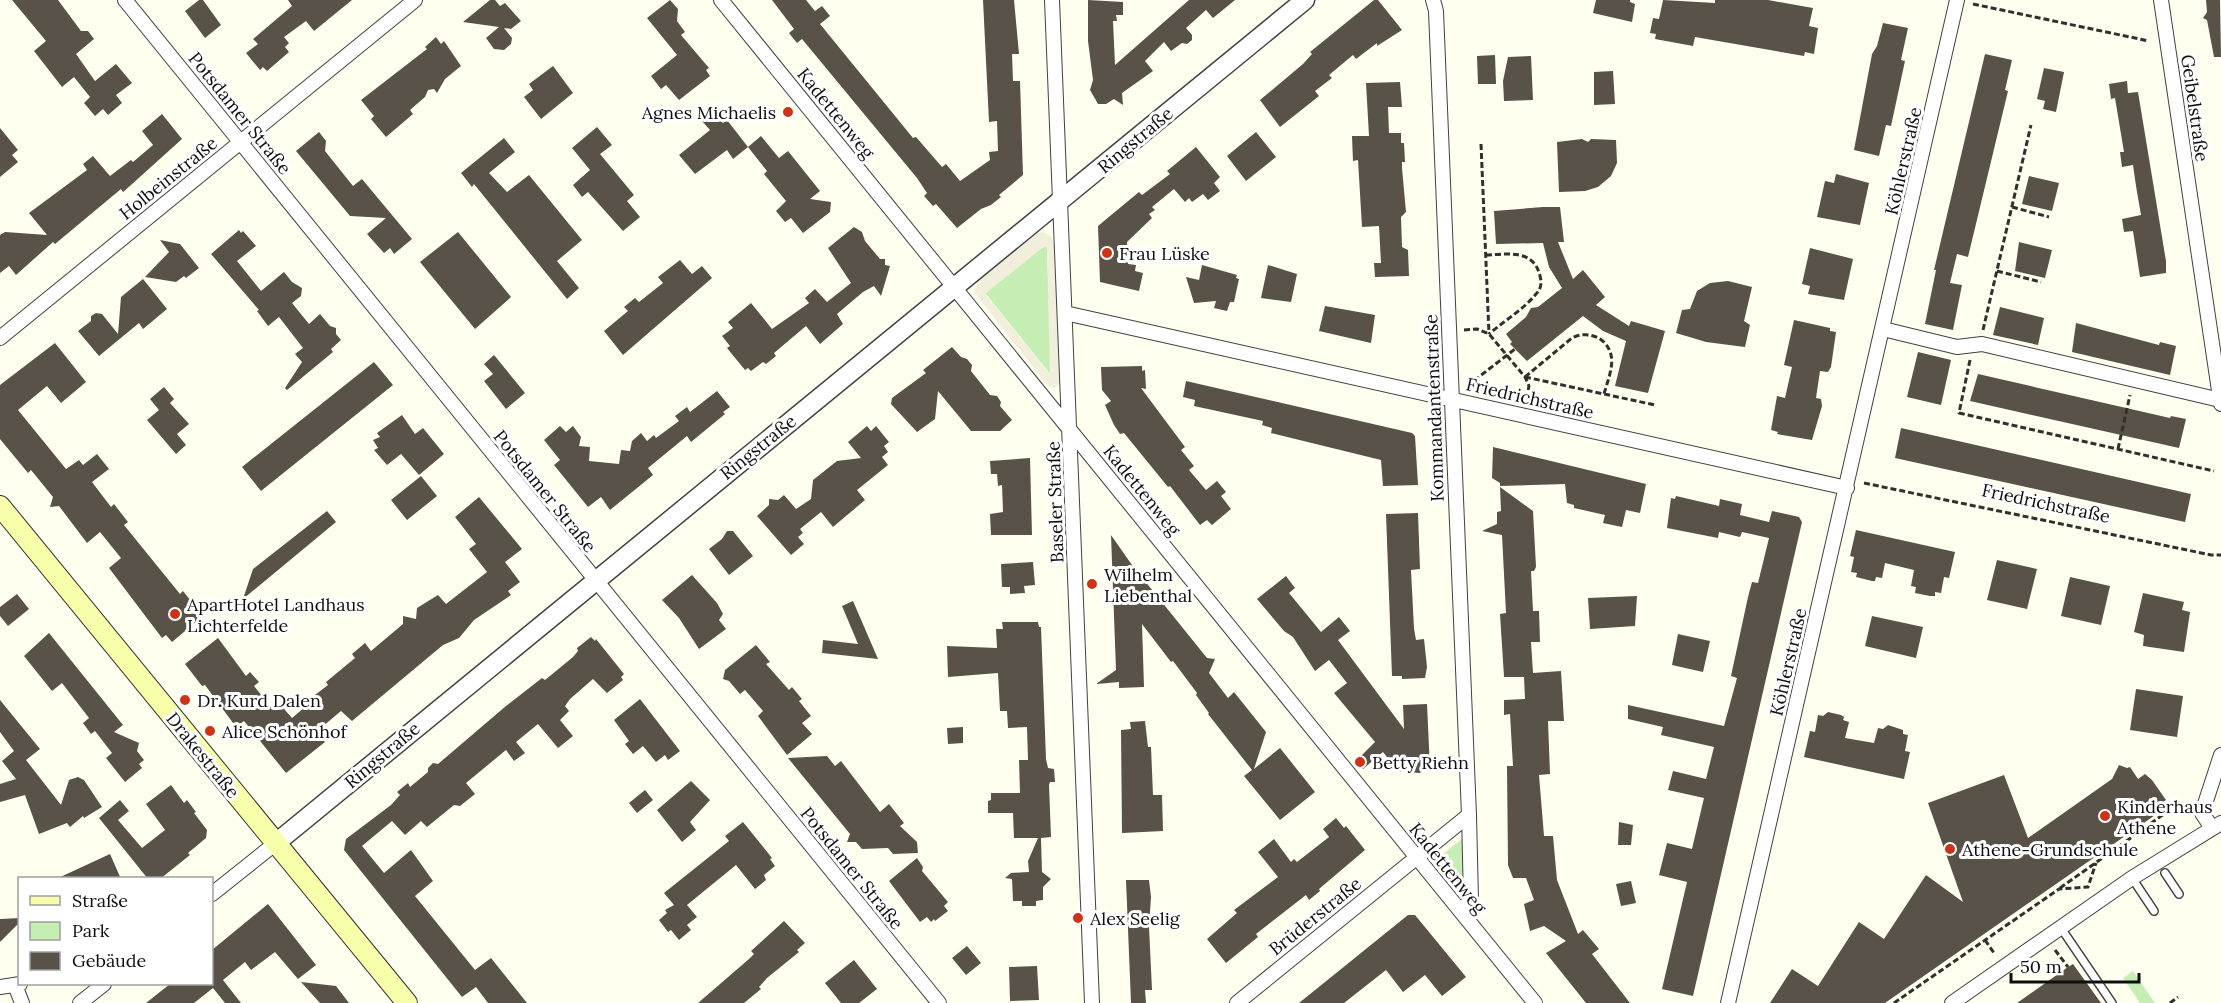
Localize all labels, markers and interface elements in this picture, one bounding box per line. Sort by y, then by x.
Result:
street label: Potsdamer Straße [184,47,297,179]
street label: Geibelstraße [2176,53,2214,163]
street label: Kadettenweg [792,63,880,164]
place label: Agnes Michaelis [641,101,776,124]
street label: Ringstraße [1093,102,1178,178]
marker: Agnes Michaelis [781,105,795,119]
street label: Köhlerstraße [1879,105,1927,217]
street label: Holbeinstraße [114,131,222,225]
place label: Frau Lüske [1119,242,1210,265]
marker: Frau Lüske [1100,246,1114,260]
street label: Kommandantenstraße [1419,314,1449,502]
street label: Friedrichstraße [1464,372,1596,424]
street label: Ringstraße [715,409,801,485]
street label: Potsdamer Straße [489,425,602,557]
street label: Baseler Straße [1041,440,1069,563]
street label: Kadettenweg [1098,440,1186,541]
street label: Friedrichstraße [1980,478,2112,528]
place label: Wilhelm Liebenthal [1104,563,1192,607]
marker: Wilhelm Liebenthal [1085,577,1099,591]
place label: ApartHotel Landhaus Lichterfelde [186,593,365,637]
street label: Köhlerstraße [1764,606,1812,718]
marker: ApartHotel Landhaus Lichterfelde [168,607,182,621]
place label: Dr. Kurd Dalen [197,689,321,712]
marker: Dr. Kurd Dalen [178,693,192,707]
street label: Drakestraße [161,707,245,803]
street label: Ringstraße [340,717,425,793]
place label: Alice Schönhof [221,720,348,743]
marker: Alice Schönhof [203,724,217,738]
place label: Betty Riehn [1372,751,1469,774]
marker: Betty Riehn [1353,755,1367,769]
place label: Kinderhaus Athene [2116,795,2213,839]
street label: Potsdamer Straße [796,802,909,934]
marker: Kinderhaus Athene [2098,809,2112,823]
street label: Kadettenweg [1404,818,1492,919]
place label: Athene-Grundschule [1961,838,2138,861]
marker: Athene-Grundschule [1943,842,1957,856]
street label: Brüderstraße [1264,872,1366,960]
legend [18,877,213,985]
text: Straße [72,889,128,912]
place label: Alex Seelig [1089,907,1181,930]
marker: Alex Seelig [1071,911,1085,925]
text: Park [72,919,110,942]
scale bar [2011,946,2138,984]
text: Gebäude [72,949,147,972]
text: 50 m [2020,955,2062,978]

